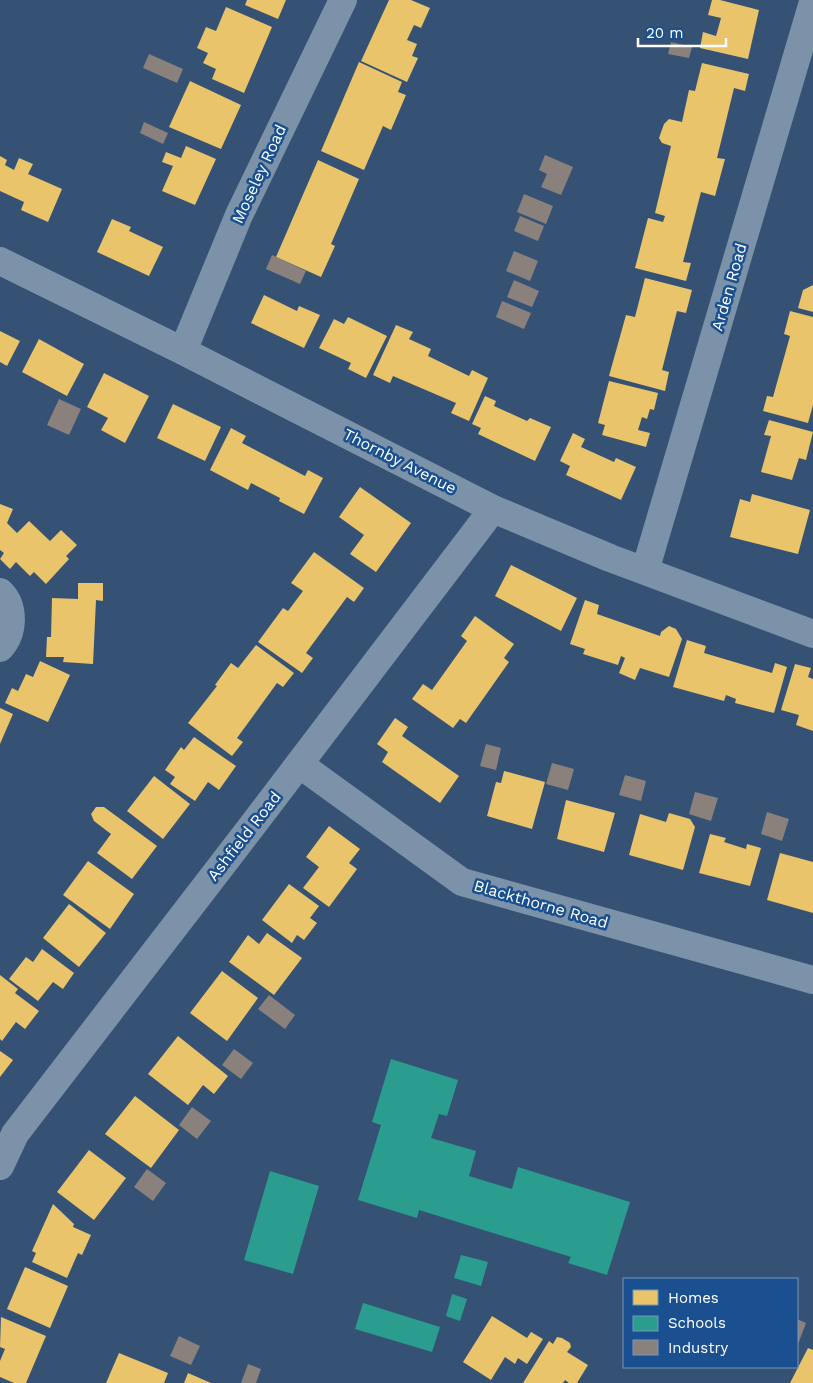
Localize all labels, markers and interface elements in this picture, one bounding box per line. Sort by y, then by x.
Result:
scale bar [638,15,726,47]
text: 20 m [646,24,684,42]
street label: Moseley Road [228,122,290,226]
street label: Arden Road [707,241,751,333]
street label: Thornby Avenue [340,424,460,498]
street label: Ashfield Road [203,788,285,884]
street label: Blackthorne Road [472,876,610,932]
legend [623,1278,798,1368]
text: Homes [668,1289,719,1307]
text: Schools [668,1314,726,1332]
text: Industry [668,1339,729,1357]

